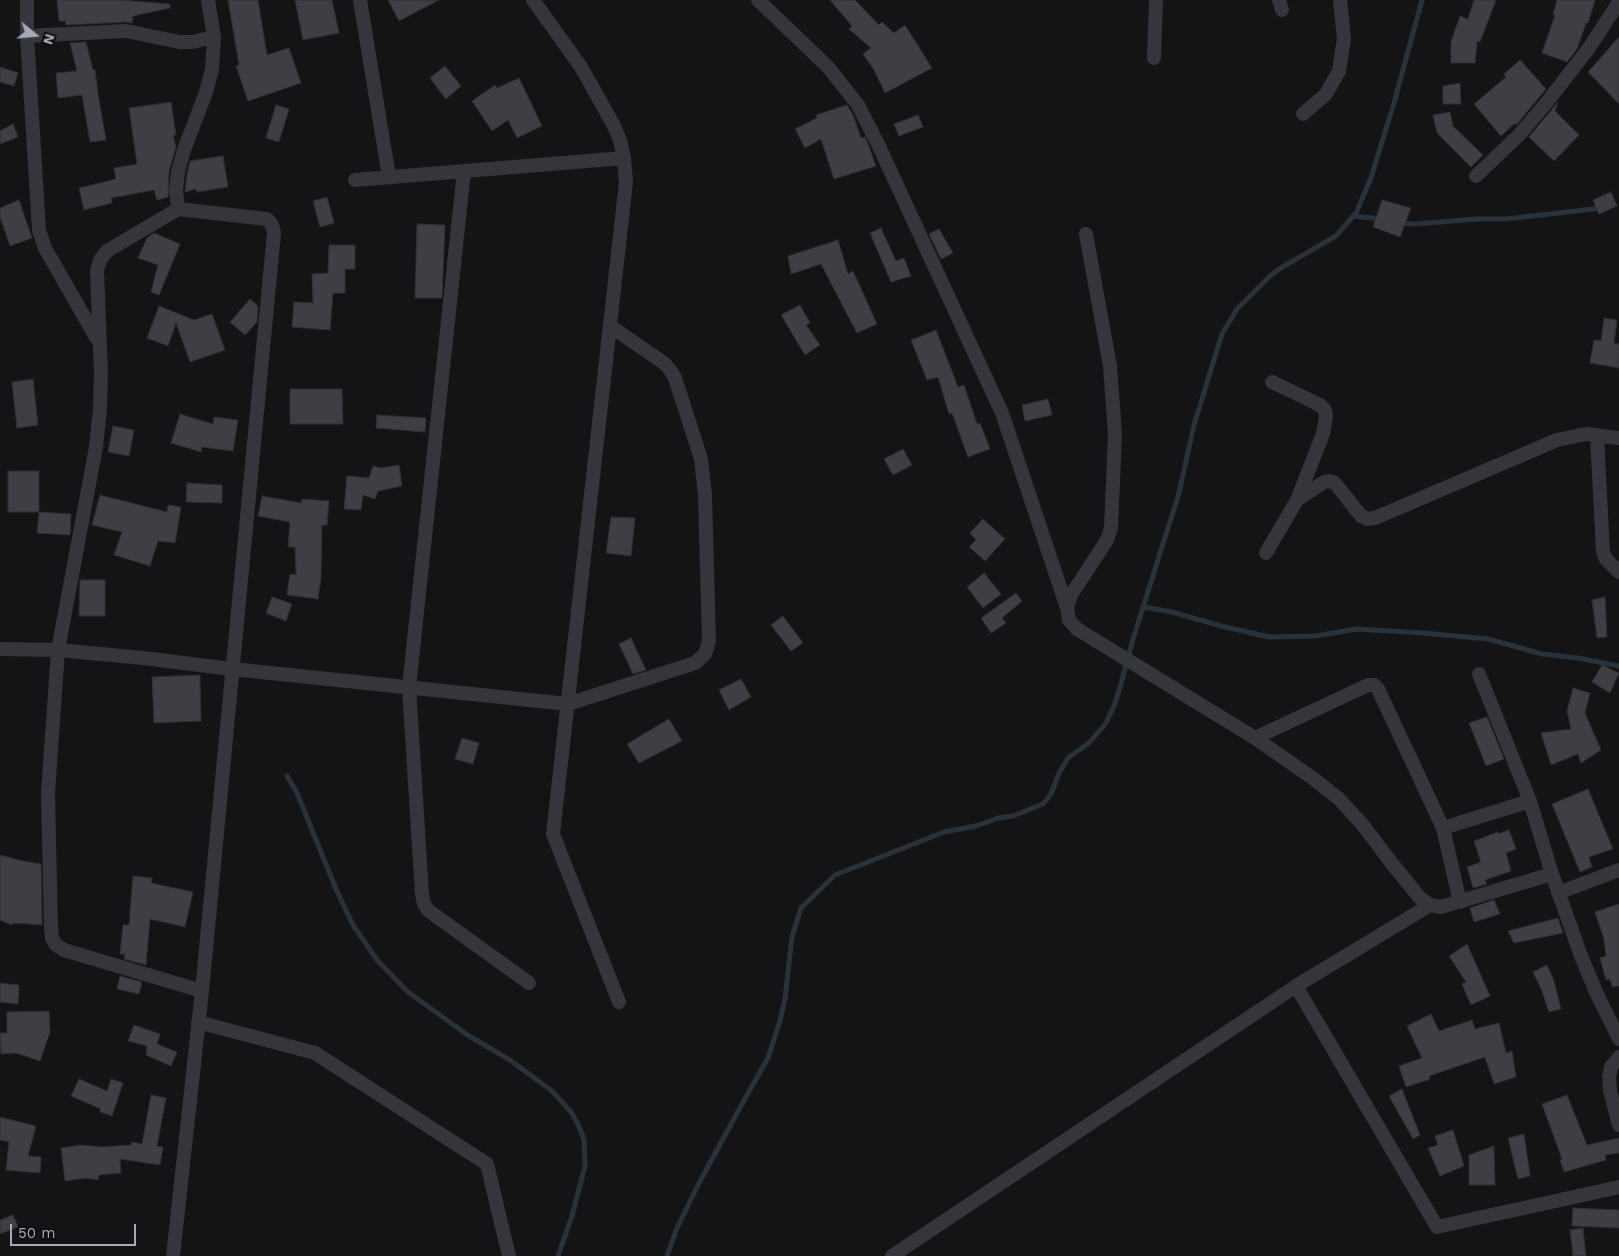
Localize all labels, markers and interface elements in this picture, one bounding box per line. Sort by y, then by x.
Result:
north arrow [10,10,60,60]
text: N [40,32,59,47]
scale bar [12,1214,139,1246]
text: 50 m [18,1224,55,1242]

